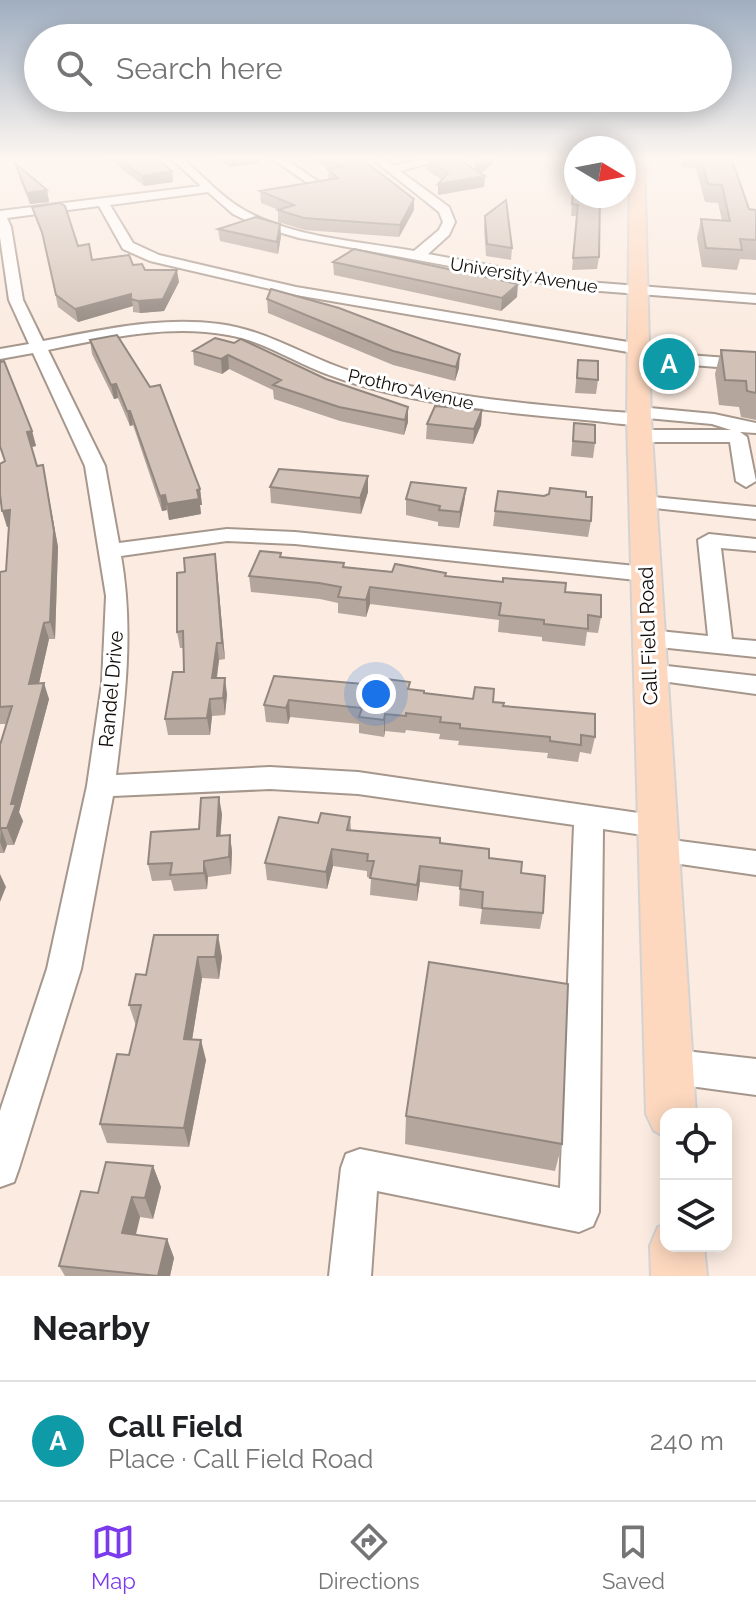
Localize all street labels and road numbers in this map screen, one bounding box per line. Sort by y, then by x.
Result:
street label: University Avenue [449,253,600,297]
street label: Prothro Avenue [346,364,476,414]
street label: Call Field Road [634,566,662,706]
street label: Randel Drive [94,629,128,748]

